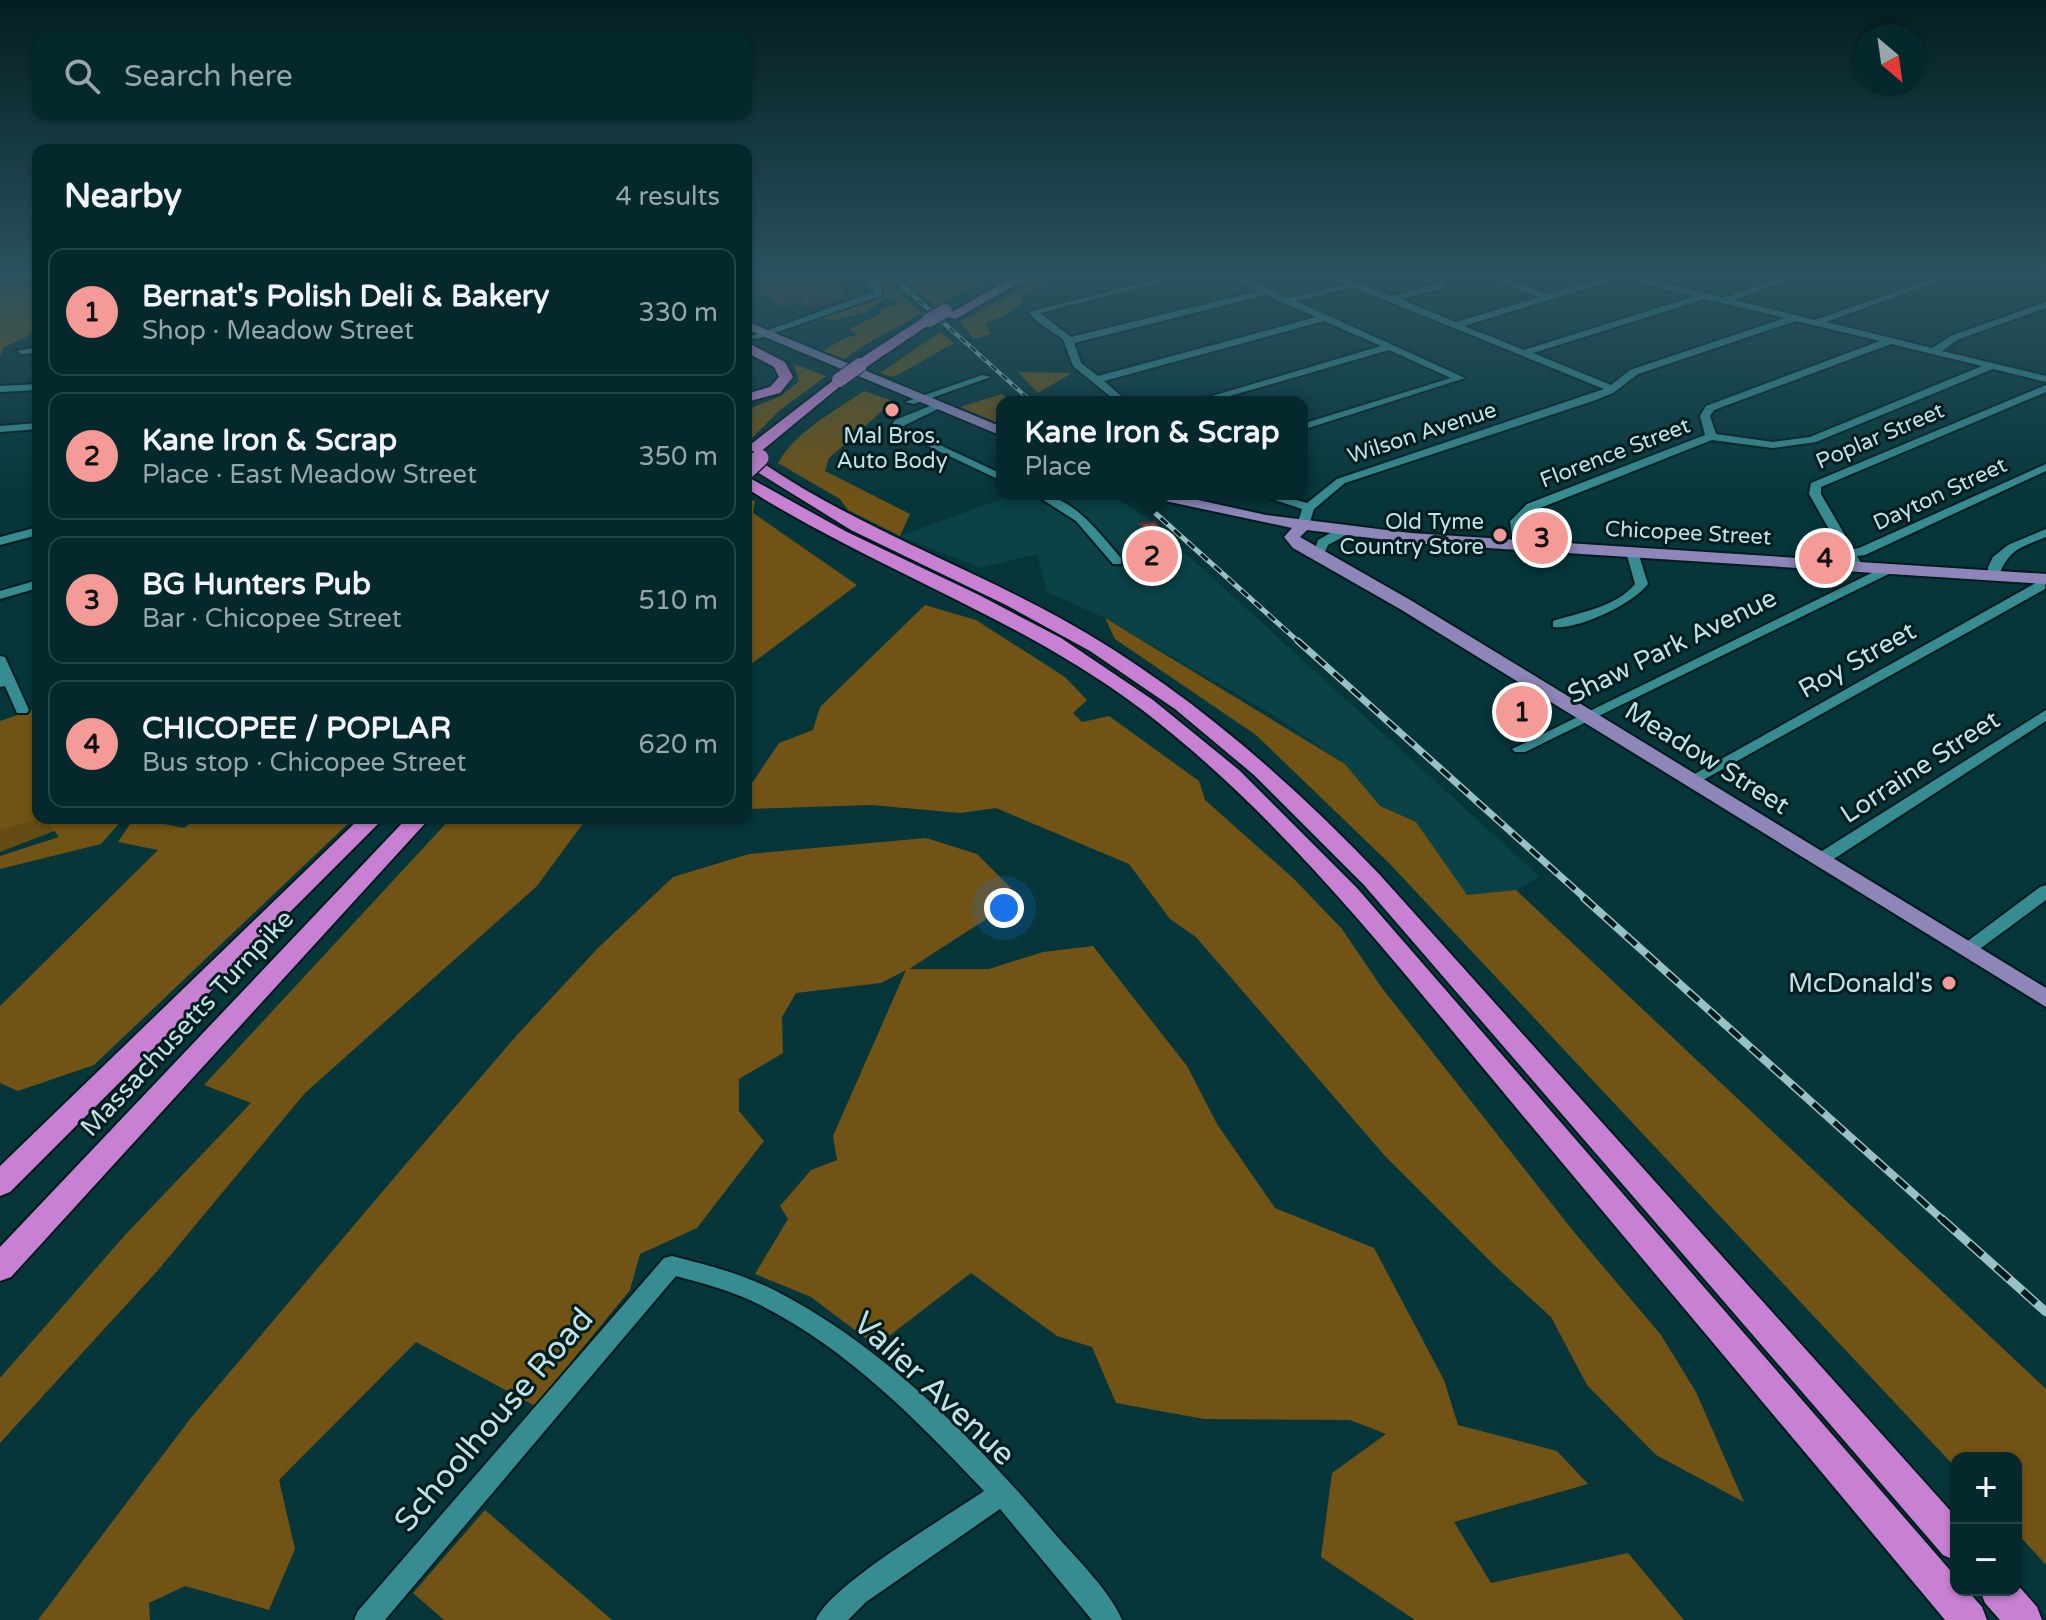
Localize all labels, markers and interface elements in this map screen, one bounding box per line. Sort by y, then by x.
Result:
north arrow [1854,24,1926,96]
search box [32,32,752,120]
icon: search [60,54,104,98]
text: Search here [124,58,293,95]
text: Nearby [64,176,182,217]
text: 4 results [615,181,720,212]
text: Bernat's Polish Deli & Bakery [142,278,549,315]
text: 1 [84,297,100,328]
text: 330 m [638,297,718,328]
text: Shop · Meadow Street [142,315,414,346]
popup [996,396,1308,500]
street label: Wilson Avenue [1344,397,1500,469]
street label: Poplar Street [1812,397,1948,475]
marker: Mal Bros. Auto Body [883,401,901,419]
street label: Florence Street [1536,412,1694,494]
text: Kane Iron & Scrap [1024,414,1280,451]
text: Kane Iron & Scrap [142,422,397,459]
place label: Mal Bros. Auto Body [836,423,948,474]
text: 2 [84,441,100,472]
text: 350 m [638,441,718,472]
text: Place [1024,451,1091,482]
street label: Dayton Street [1869,452,2011,536]
text: Place · East Meadow Street [142,459,477,490]
pin: 3 [1516,508,1568,568]
place label: Old Tyme Country Store [1340,509,1484,560]
street label: Chicopee Street [1604,516,1772,550]
pin: 2 [1126,526,1178,586]
marker: Old Tyme Country Store [1491,526,1509,544]
pin: 4 [1799,528,1851,588]
text: BG Hunters Pub [142,566,371,603]
street label: Shaw Park Avenue [1562,582,1782,710]
text: 3 [84,585,100,616]
text: 510 m [638,585,718,616]
text: Bar · Chicopee Street [142,603,402,634]
street label: Roy Street [1793,615,1921,705]
pin: 1 [1496,682,1548,742]
street label: Meadow Street [1619,695,1795,821]
street label: Lorraine Street [1835,704,2005,830]
text: CHICOPEE / POPLAR [142,710,451,747]
text: 4 [84,729,100,760]
text: 620 m [638,729,718,760]
text: Bus stop · Chicopee Street [142,747,466,778]
your location [984,888,1024,928]
street label: Massachusetts Turnpike [74,903,300,1143]
place label: McDonald's [1788,968,1933,999]
marker: McDonald's [1940,974,1958,992]
street label: Schoolhouse Road [387,1300,601,1540]
street label: Valier Avenue [845,1304,1023,1474]
map controls [1950,1452,2022,1596]
button: + [1950,1452,2022,1524]
button: − [1950,1524,2022,1596]

